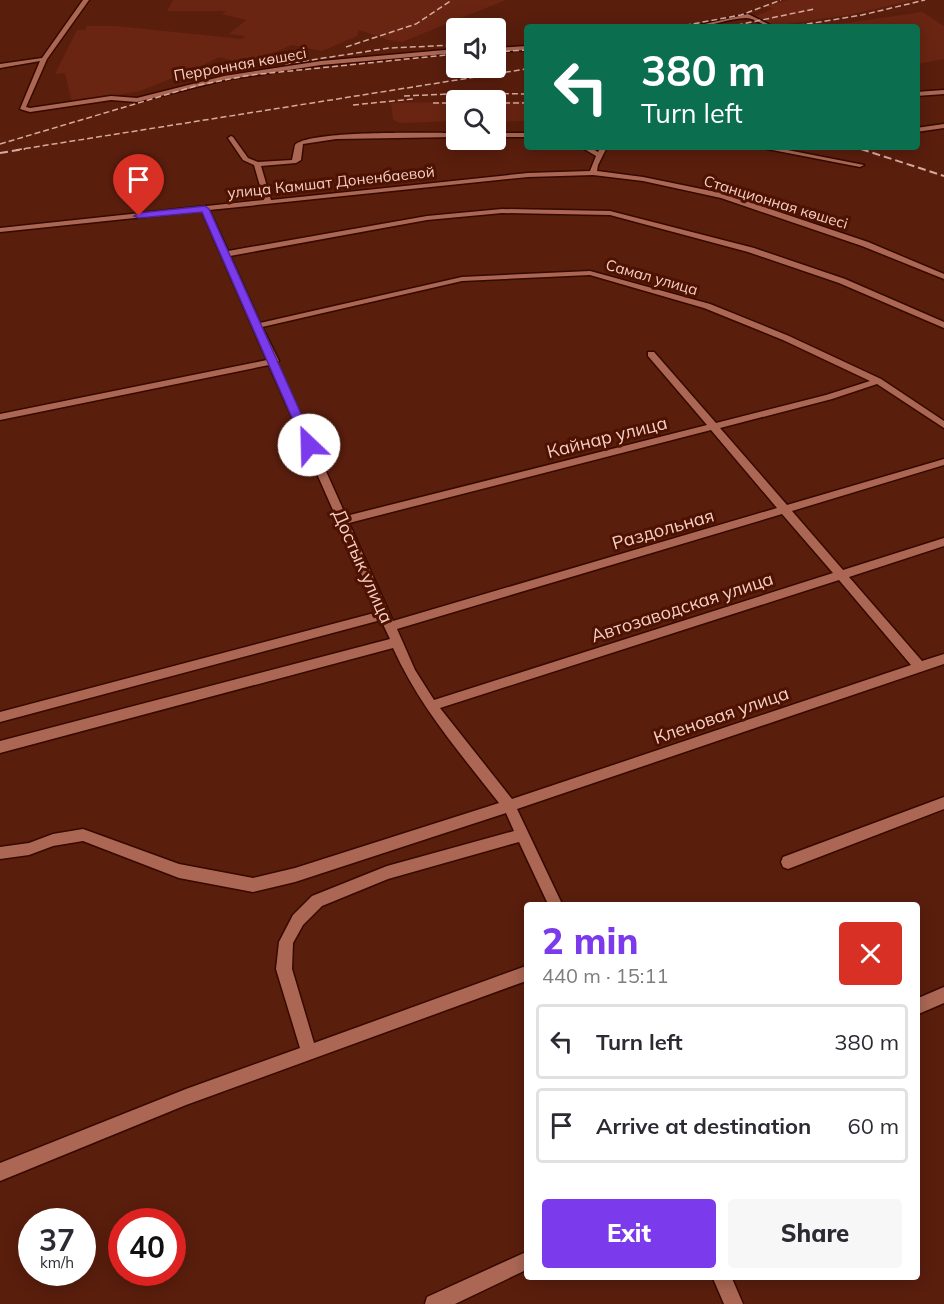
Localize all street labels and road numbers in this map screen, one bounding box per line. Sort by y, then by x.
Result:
street label: Перронная көшесі [172,43,308,85]
street label: улица Камшат Доненбаевой [227,162,435,202]
street label: Станционная көшесі [702,171,850,233]
street label: Самал улица [604,255,700,299]
street label: Кайнар улица [544,411,670,463]
street label: Раздольная [609,503,717,555]
street label: Достык улица [328,505,398,627]
street label: Автозаводская улица [588,567,776,647]
street label: Кленовая улица [650,681,792,749]

